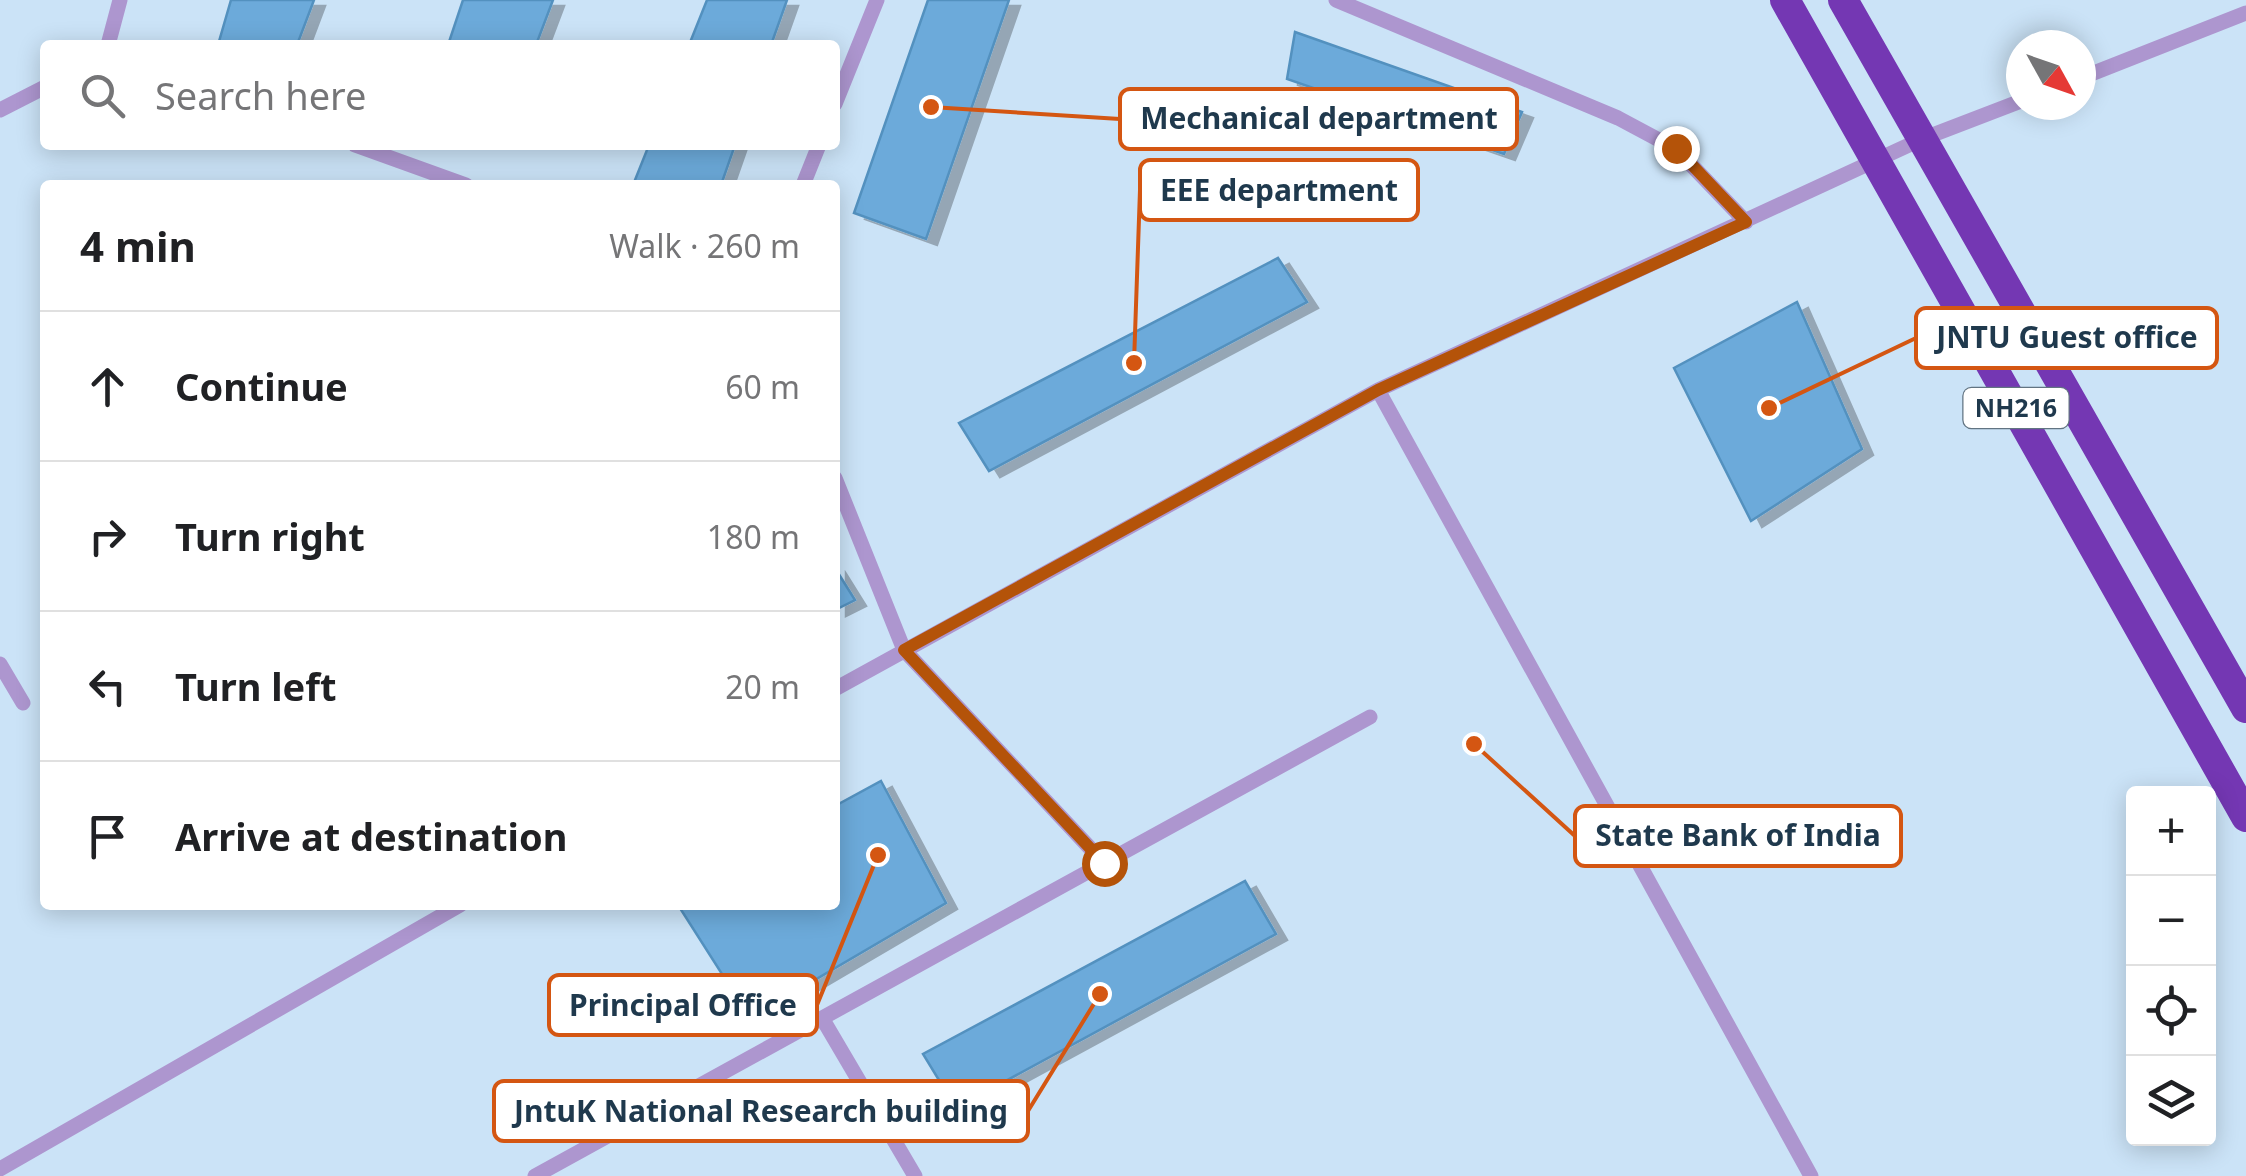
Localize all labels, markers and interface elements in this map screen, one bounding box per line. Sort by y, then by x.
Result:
north arrow [2006,30,2096,120]
search box [40,40,840,150]
icon: search [75,68,130,123]
text: Search here [155,69,366,121]
callout: Mechanical department [1120,89,1517,149]
text: Mechanical department [1140,97,1498,138]
route end [1654,126,1700,172]
callout: EEE department [1140,160,1418,220]
text: EEE department [1160,169,1398,210]
text: 4 min [80,217,196,274]
text: Walk · 260 m [609,224,800,267]
callout: JNTU Guest office [1916,308,2217,368]
text: JNTU Guest office [1933,316,2198,357]
icon: ahead [80,359,135,414]
text: Continue [175,360,348,412]
text: 60 m [725,365,800,408]
road number: NH216 [1964,388,2068,428]
icon: right [80,509,135,564]
text: Turn right [175,510,365,562]
text: 180 m [707,515,800,558]
icon: left [80,659,135,714]
text: Turn left [175,660,337,712]
text: 20 m [725,665,800,708]
map controls [2126,786,2216,1146]
button: + [2126,786,2216,876]
callout: State Bank of India [1575,806,1901,866]
icon: arrive [80,809,135,864]
text: Arrive at destination [175,810,567,862]
text: State Bank of India [1595,814,1881,855]
route start [1082,841,1128,887]
button: − [2126,876,2216,966]
button: locate [2126,966,2216,1056]
callout: Principal Office [549,975,817,1035]
text: Principal Office [569,984,797,1025]
button: layers [2126,1056,2216,1146]
callout: JntuK National Research building [494,1081,1028,1141]
text: JntuK National Research building [511,1090,1008,1131]

